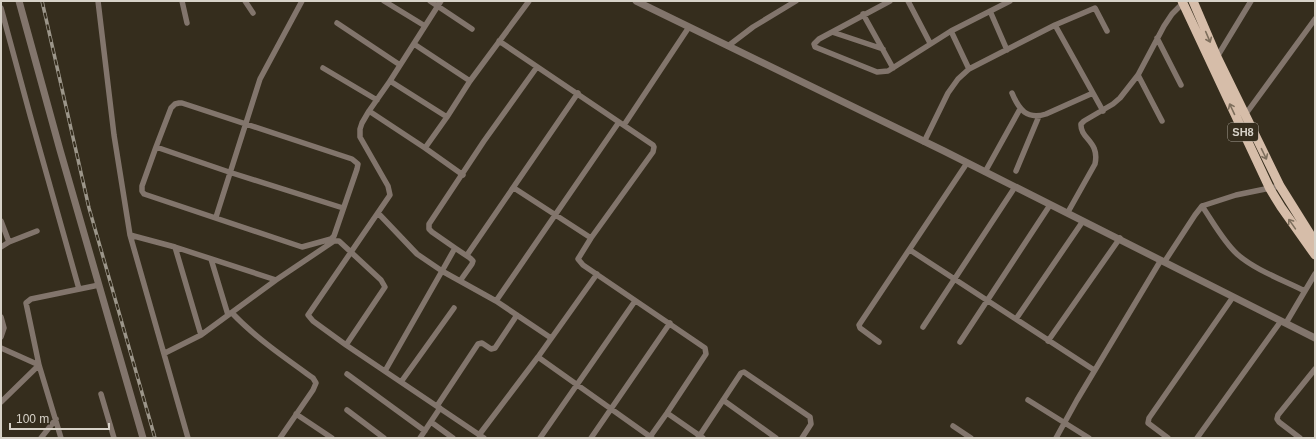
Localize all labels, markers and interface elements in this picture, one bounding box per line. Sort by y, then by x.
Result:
one-way arrow [1205,30,1213,42]
one-way arrow [1228,103,1235,115]
road number: SH8 [1228,123,1258,141]
one-way arrow [1261,148,1268,160]
one-way arrow [1288,218,1297,229]
scale bar [10,405,109,431]
text: 100 m [16,412,49,426]

